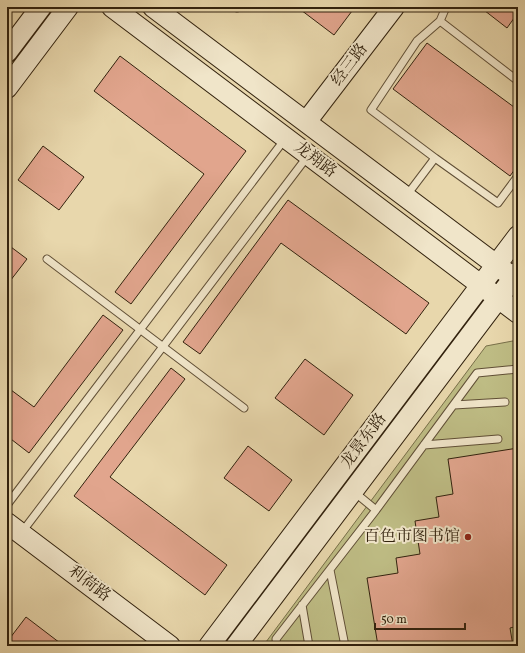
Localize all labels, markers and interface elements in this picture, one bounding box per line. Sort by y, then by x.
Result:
street label: 经三路 [327,39,373,91]
street label: 龙翔路 [289,137,341,183]
street label: 龙景东路 [336,409,392,473]
place label: 百色市图书馆 [364,526,460,548]
marker: 百色市图书馆 [463,532,473,542]
street label: 利荷路 [63,561,115,607]
scale bar [375,605,465,631]
text: 50 m [381,612,407,628]

